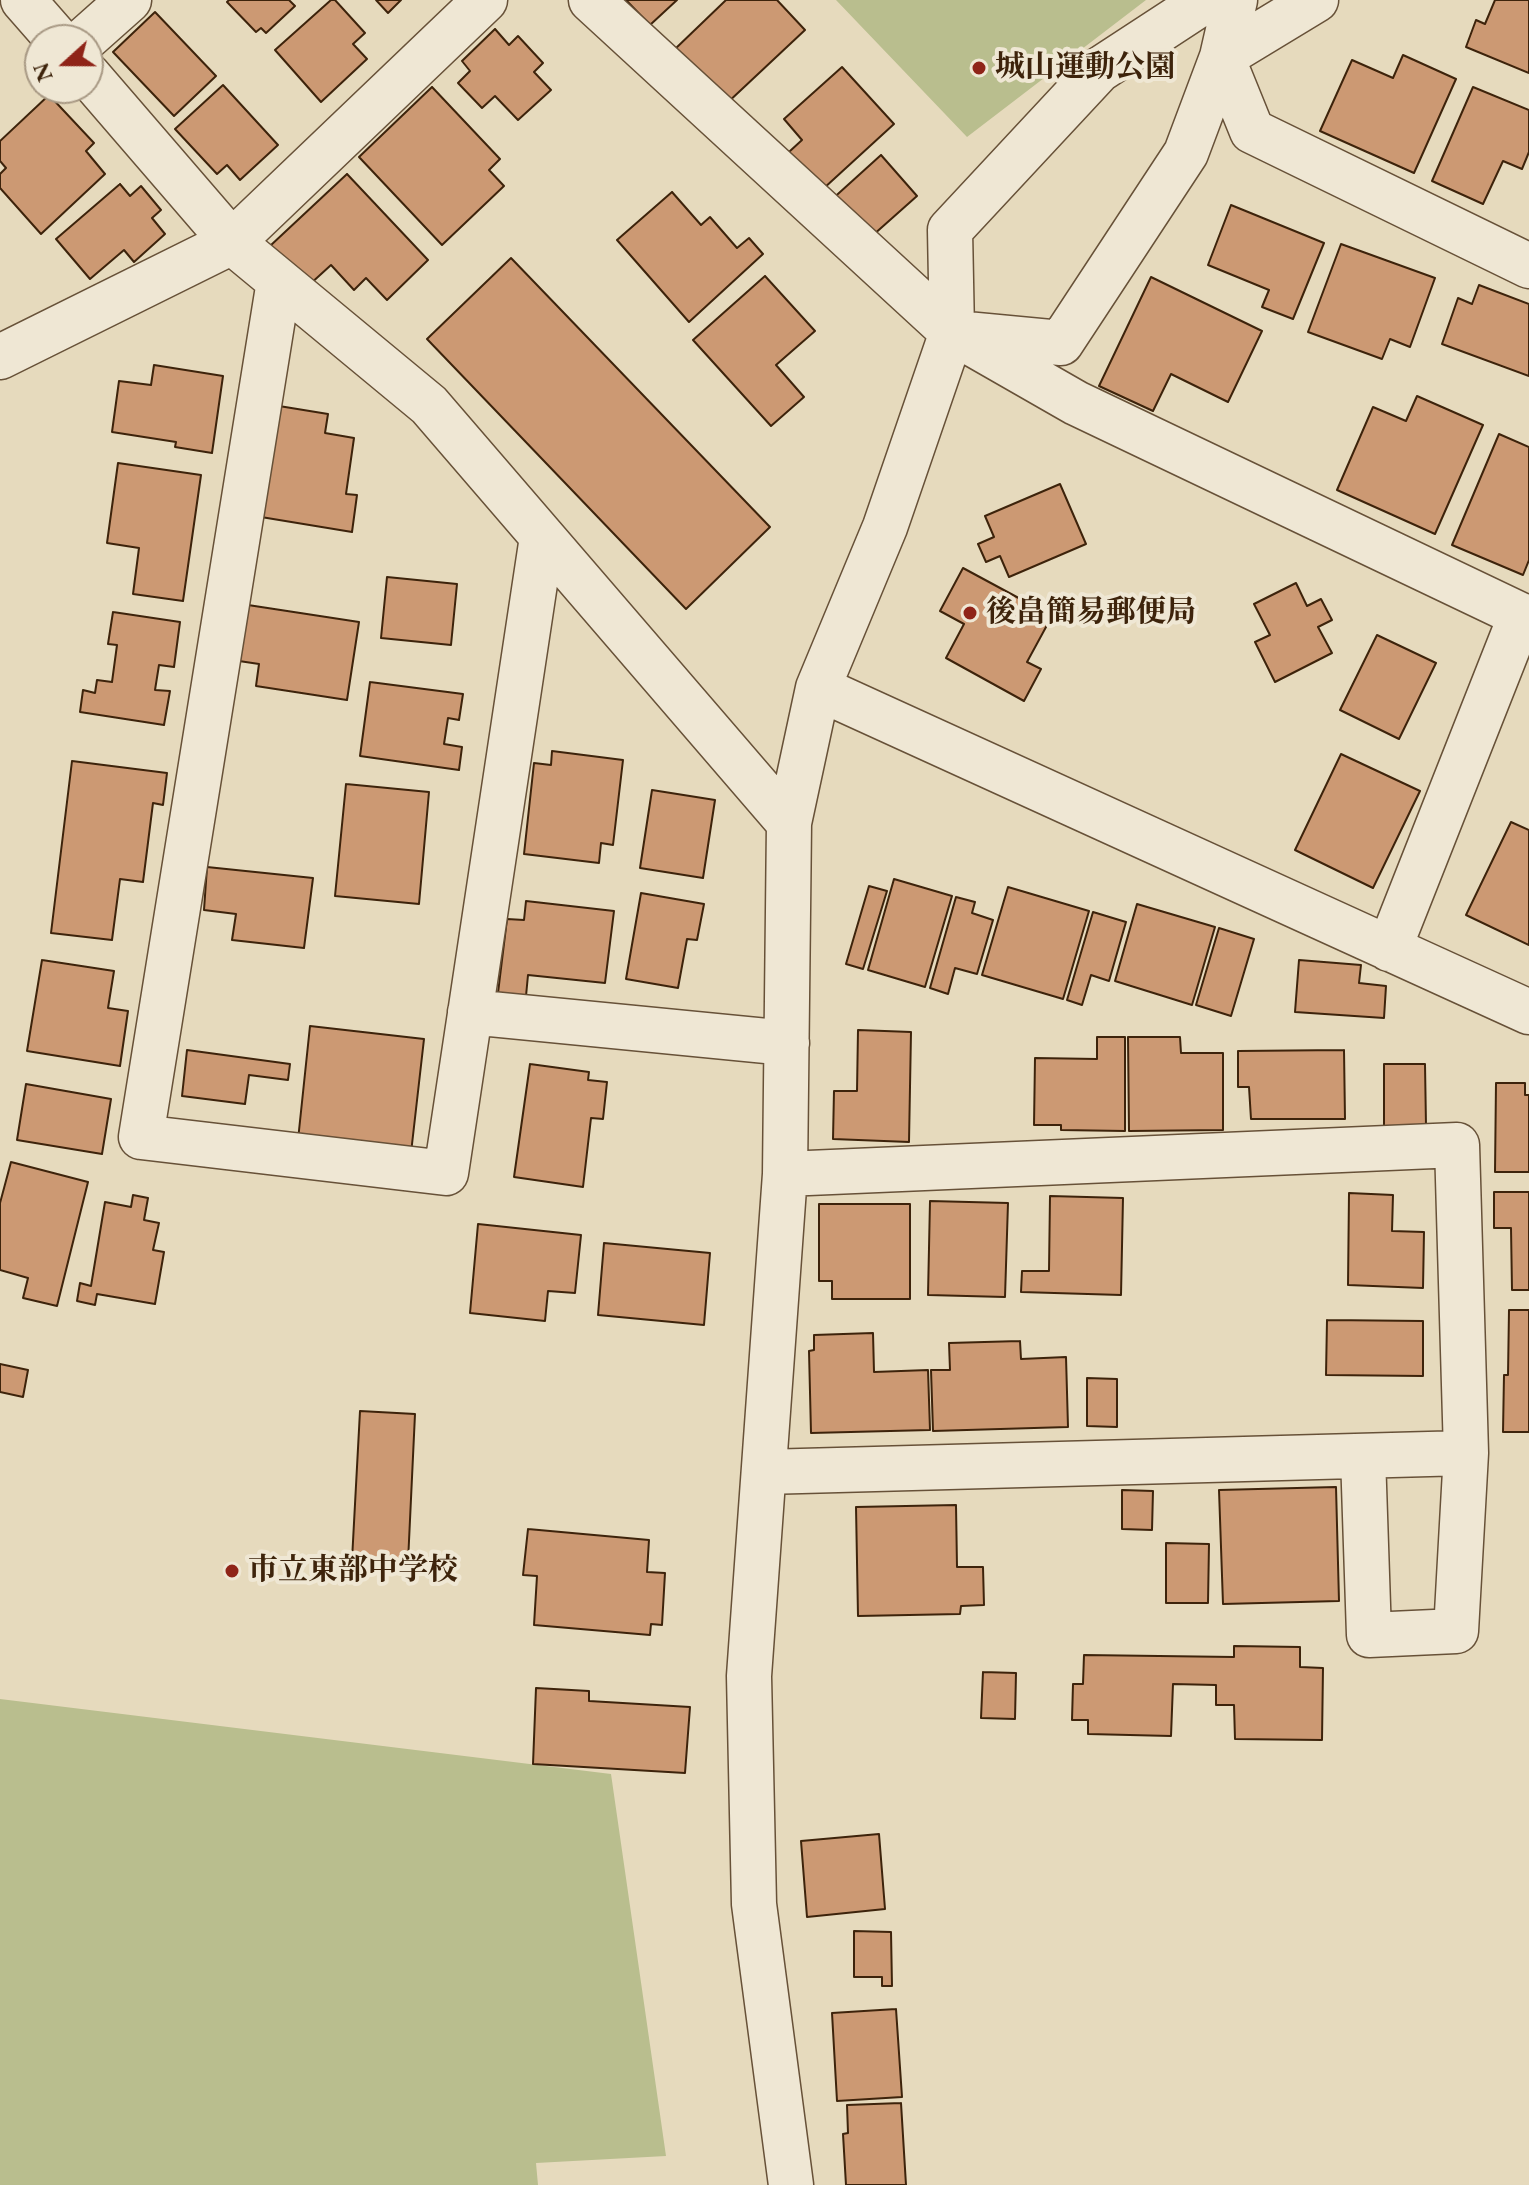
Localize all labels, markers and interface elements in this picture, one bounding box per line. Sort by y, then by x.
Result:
north arrow [24,24,104,104]
place label: 城山運動公園 [995,50,1175,86]
text: N [26,59,60,86]
marker: 城山運動公園 [970,59,988,77]
place label: 後畠簡易郵便局 [986,595,1196,631]
marker: 後畠簡易郵便局 [961,604,979,622]
place label: 市立東部中学校 [248,1553,458,1589]
marker: 市立東部中学校 [223,1562,241,1580]

